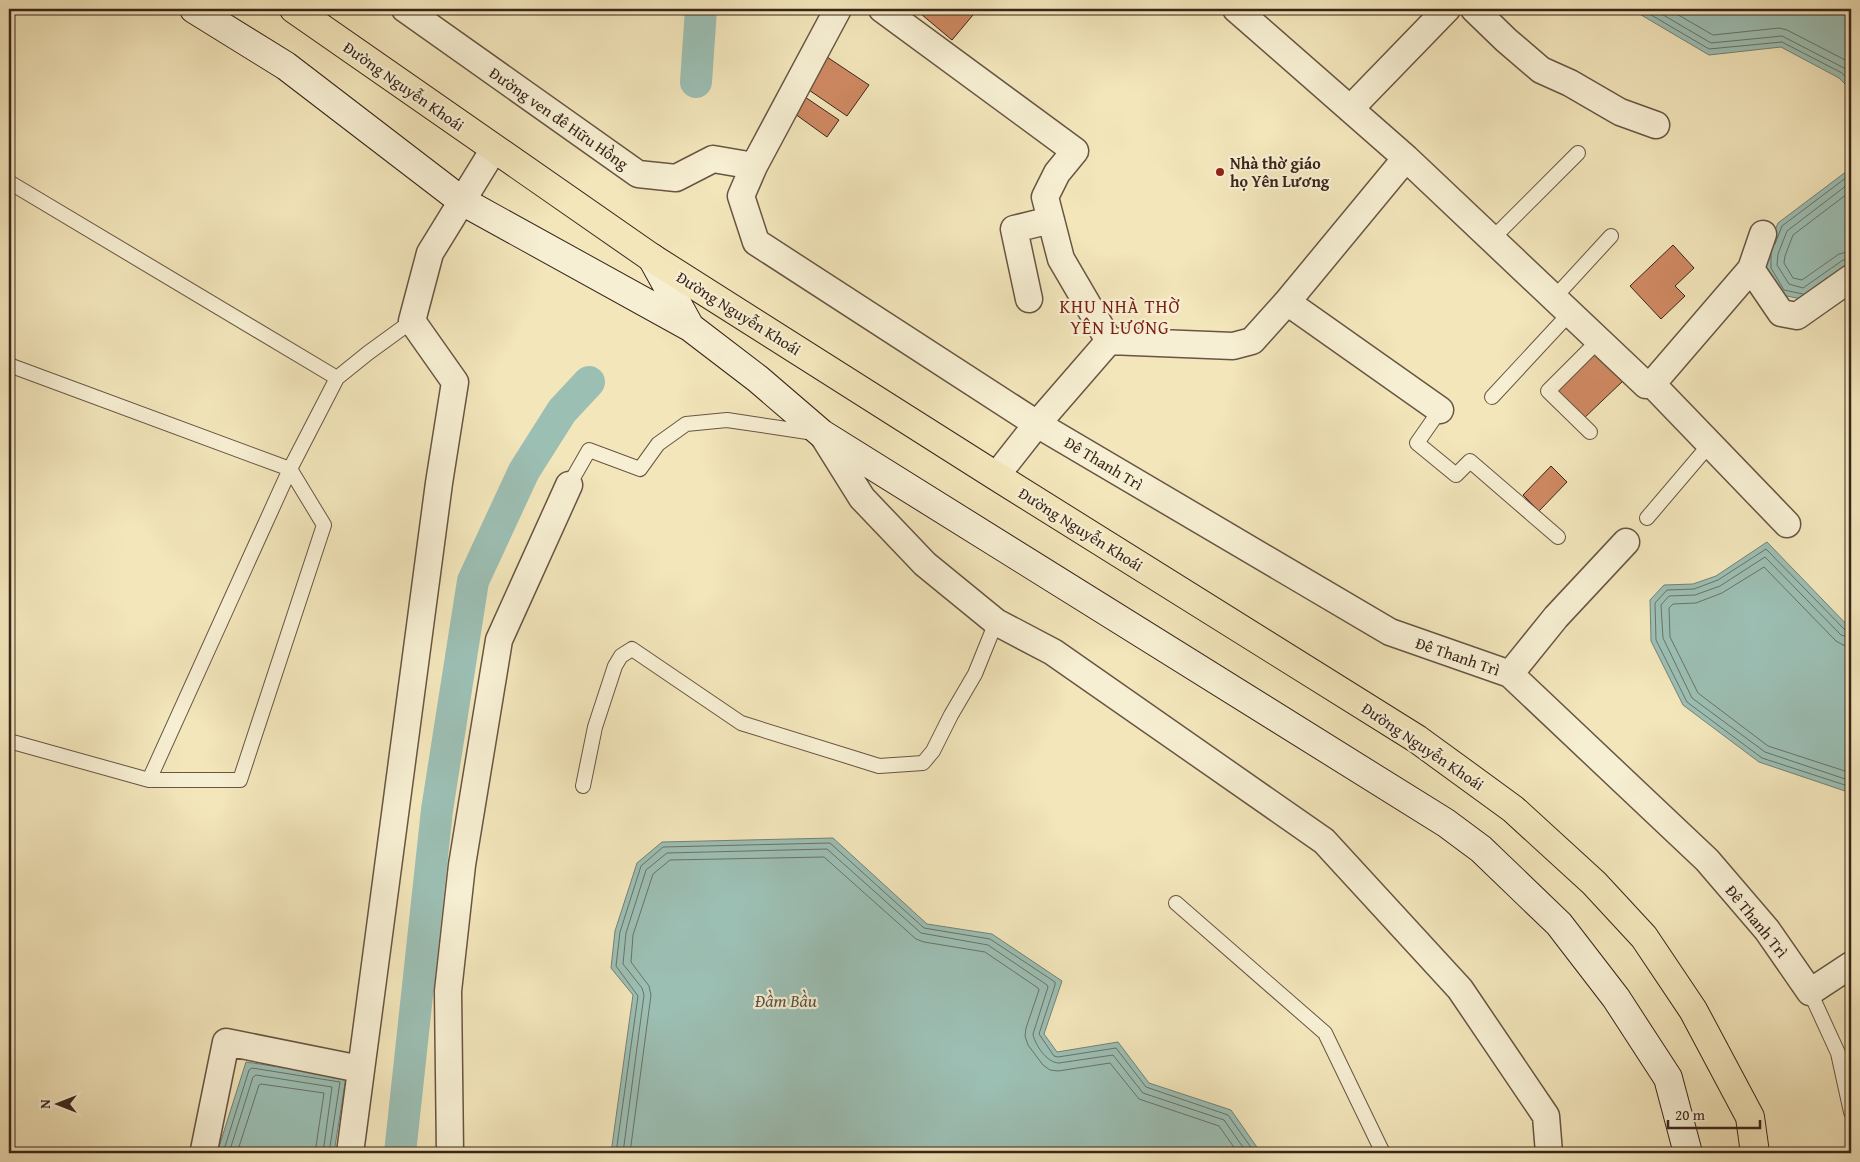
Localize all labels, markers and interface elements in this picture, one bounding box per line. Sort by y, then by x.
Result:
street label: Đường Nguyễn Khoái [339,35,470,137]
street label: Đường ven đê Hữu Hồng [485,61,634,175]
place label: Nhà thờ giáo họ Yên Lương [1230,151,1330,193]
marker: Nhà thờ giáo họ Yên Lương [1214,166,1226,178]
street label: Đường Nguyễn Khoái [672,265,806,361]
district label: KHU NHÀ THỜ YÊN LƯƠNG [1059,293,1181,341]
street label: Đê Thanh Trì [1060,430,1148,496]
street label: Đường Nguyễn Khoái [1014,481,1148,577]
street label: Đê Thanh Trì [1413,630,1504,682]
street label: Đường Nguyễn Khoái [1357,696,1489,796]
street label: Đê Thanh Trì [1720,879,1794,963]
water label: Đầm Bầu [754,987,817,1014]
north arrow [32,1080,82,1130]
scale bar [1668,1097,1760,1129]
text: N [35,1099,55,1109]
text: 20 m [1675,1104,1706,1125]

